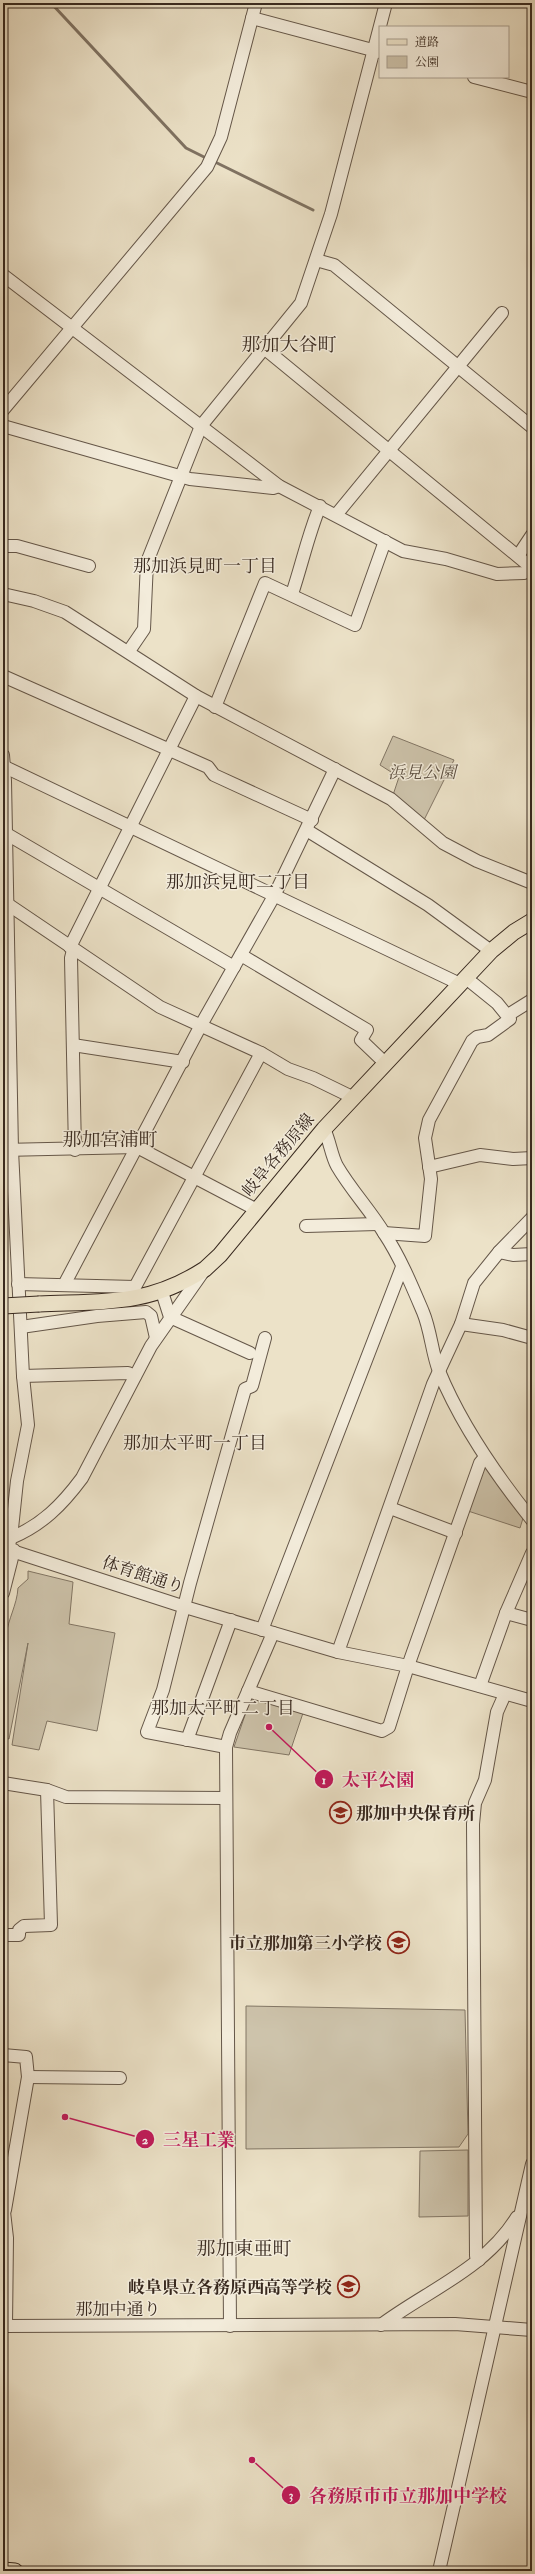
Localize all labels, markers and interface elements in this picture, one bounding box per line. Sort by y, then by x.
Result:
legend [379,26,509,78]
text: 道路 [415,35,439,50]
text: 公園 [415,55,439,70]
district label: 那加大谷町 [241,333,337,357]
district label: 那加浜見町一丁目 [133,555,277,578]
park label: 浜見公園 [388,762,459,783]
district label: 那加浜見町二丁目 [166,871,310,894]
street label: 岐阜各務原線 [237,1109,319,1201]
district label: 那加宮浦町 [62,1128,158,1152]
district label: 那加太平町一丁目 [123,1432,267,1455]
street label: 体育館通り [99,1552,187,1598]
district label: 那加太平町二丁目 [151,1697,295,1720]
callout: 太平公園 [314,1764,422,1794]
text: 太平公園 [342,1769,414,1792]
text: 1 [322,1773,326,1788]
school or university icon: 那加中央保育所 [328,1800,354,1826]
place label: 那加中央保育所 [356,1803,475,1824]
school or university icon: 市立那加第三小学校 [385,1930,411,1956]
place label: 市立那加第三小学校 [229,1933,382,1954]
callout: 三星工業 [135,2124,243,2154]
text: 三星工業 [163,2129,235,2152]
text: 2 [142,2133,148,2148]
district label: 那加東亜町 [196,2237,292,2261]
school or university icon: 岐阜県立各務原西高等学校 [335,2274,361,2300]
place label: 岐阜県立各務原西高等学校 [128,2277,332,2298]
street label: 那加中通り [76,2299,161,2320]
callout: 各務原市市立那加中学校 [281,2480,515,2510]
text: 各務原市市立那加中学校 [309,2485,507,2508]
text: 3 [289,2488,294,2503]

